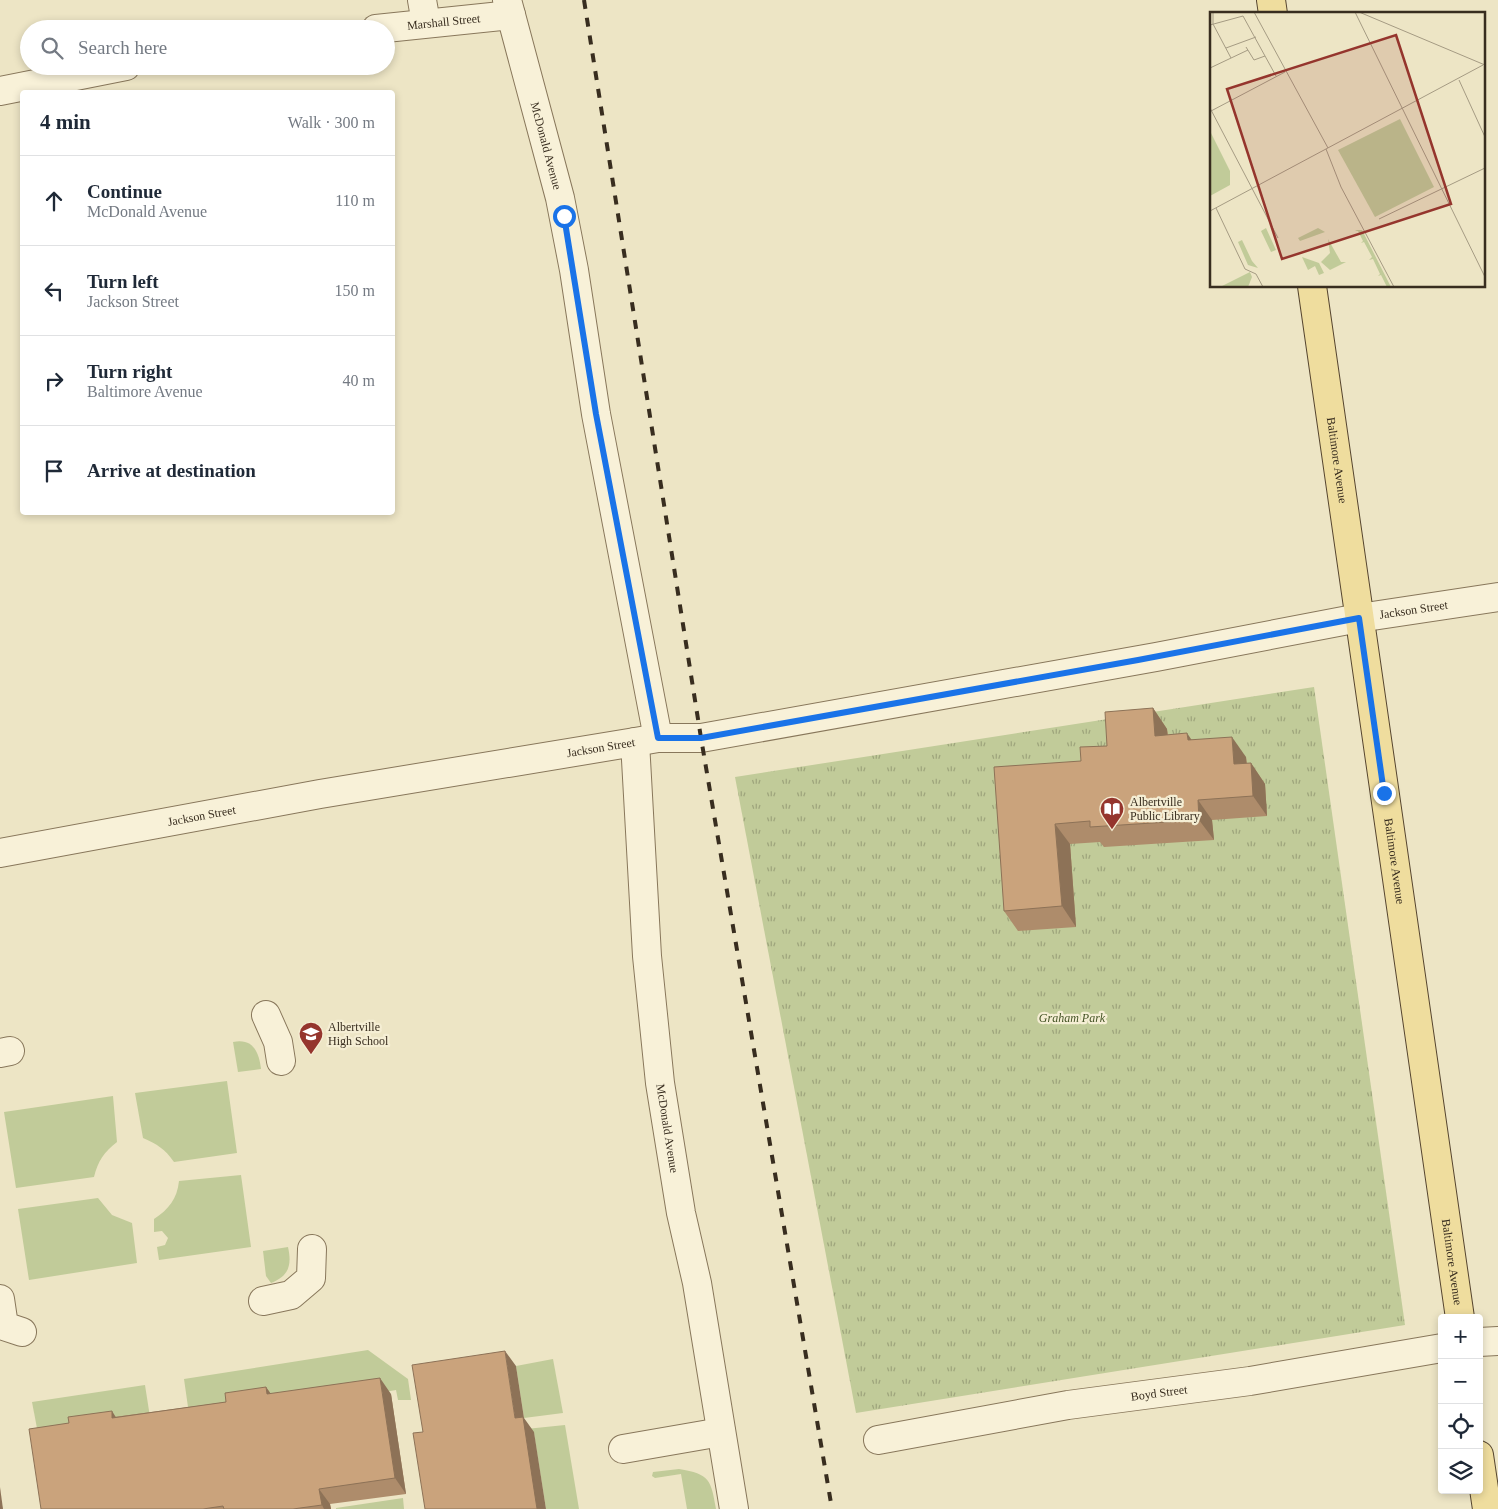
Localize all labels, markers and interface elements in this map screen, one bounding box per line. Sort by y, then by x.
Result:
street label: Marshall Street [406,11,482,33]
inset map [1210,12,1486,288]
search box [20,20,395,75]
icon: search [38,34,66,62]
text: Search here [78,37,167,58]
street label: McDonald Avenue [528,101,564,191]
text: 4 min [40,110,91,134]
text: Walk · 300 m [288,114,375,131]
text: Continue [87,181,162,202]
icon: ahead [40,187,68,215]
text: 110 m [335,192,375,209]
text: McDonald Avenue [87,203,207,220]
route start [553,205,576,228]
text: Turn left [87,271,159,292]
icon: left [40,277,68,305]
text: 150 m [335,282,375,299]
text: Jackson Street [87,293,179,310]
text: Turn right [87,361,172,382]
icon: right [40,367,68,395]
text: 40 m [343,372,375,389]
text: Baltimore Avenue [87,383,203,400]
street label: Baltimore Avenue [1324,416,1350,504]
icon: arrive [40,457,68,485]
text: Arrive at destination [87,460,256,481]
street label: Jackson Street [1378,598,1449,622]
street label: Jackson Street [566,735,637,760]
route end [1373,782,1396,805]
place label: Albertville Public Library [1130,795,1200,823]
library icon: Albertville Public Library [1099,796,1125,830]
street label: Jackson Street [166,803,237,829]
street label: Baltimore Avenue [1381,817,1408,905]
park label: Graham Park [1039,1011,1106,1025]
place label: Albertville High School [328,1020,389,1048]
school or university icon: Albertville High School [298,1021,324,1055]
street label: McDonald Avenue [653,1083,681,1174]
street label: Baltimore Avenue [1439,1218,1465,1306]
map controls [1438,1314,1483,1494]
button: + [1438,1314,1483,1359]
button: − [1438,1359,1483,1404]
street label: Boyd Street [1130,1382,1189,1404]
button: locate [1438,1404,1483,1449]
button: layers [1438,1449,1483,1494]

